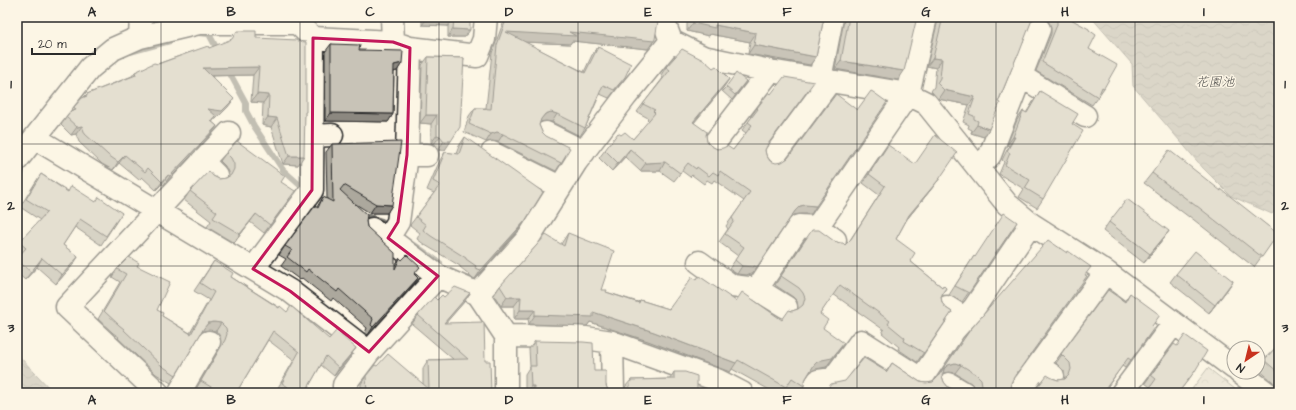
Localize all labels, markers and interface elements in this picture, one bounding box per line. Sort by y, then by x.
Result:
text: A [88,3,97,21]
text: B [226,3,236,21]
text: C [365,3,375,21]
text: D [505,3,514,21]
text: E [644,3,652,21]
text: F [782,3,792,21]
text: G [921,3,931,21]
text: H [1061,3,1069,21]
text: I [1203,3,1205,21]
scale bar [32,30,95,56]
text: 20 m [38,36,67,53]
water label: 花園池 [1195,73,1235,91]
text: 1 [10,75,12,93]
text: 1 [1284,75,1286,93]
text: 2 [6,197,15,215]
text: 2 [1280,197,1289,215]
text: 3 [7,319,15,337]
text: 3 [1281,319,1289,337]
north arrow [1226,340,1266,380]
text: N [1233,360,1248,376]
text: A [88,391,97,409]
text: B [226,391,236,409]
text: C [365,391,375,409]
text: D [505,391,514,409]
text: E [644,391,652,409]
text: F [782,391,792,409]
text: G [921,391,931,409]
text: H [1061,391,1069,409]
text: I [1203,391,1205,409]

